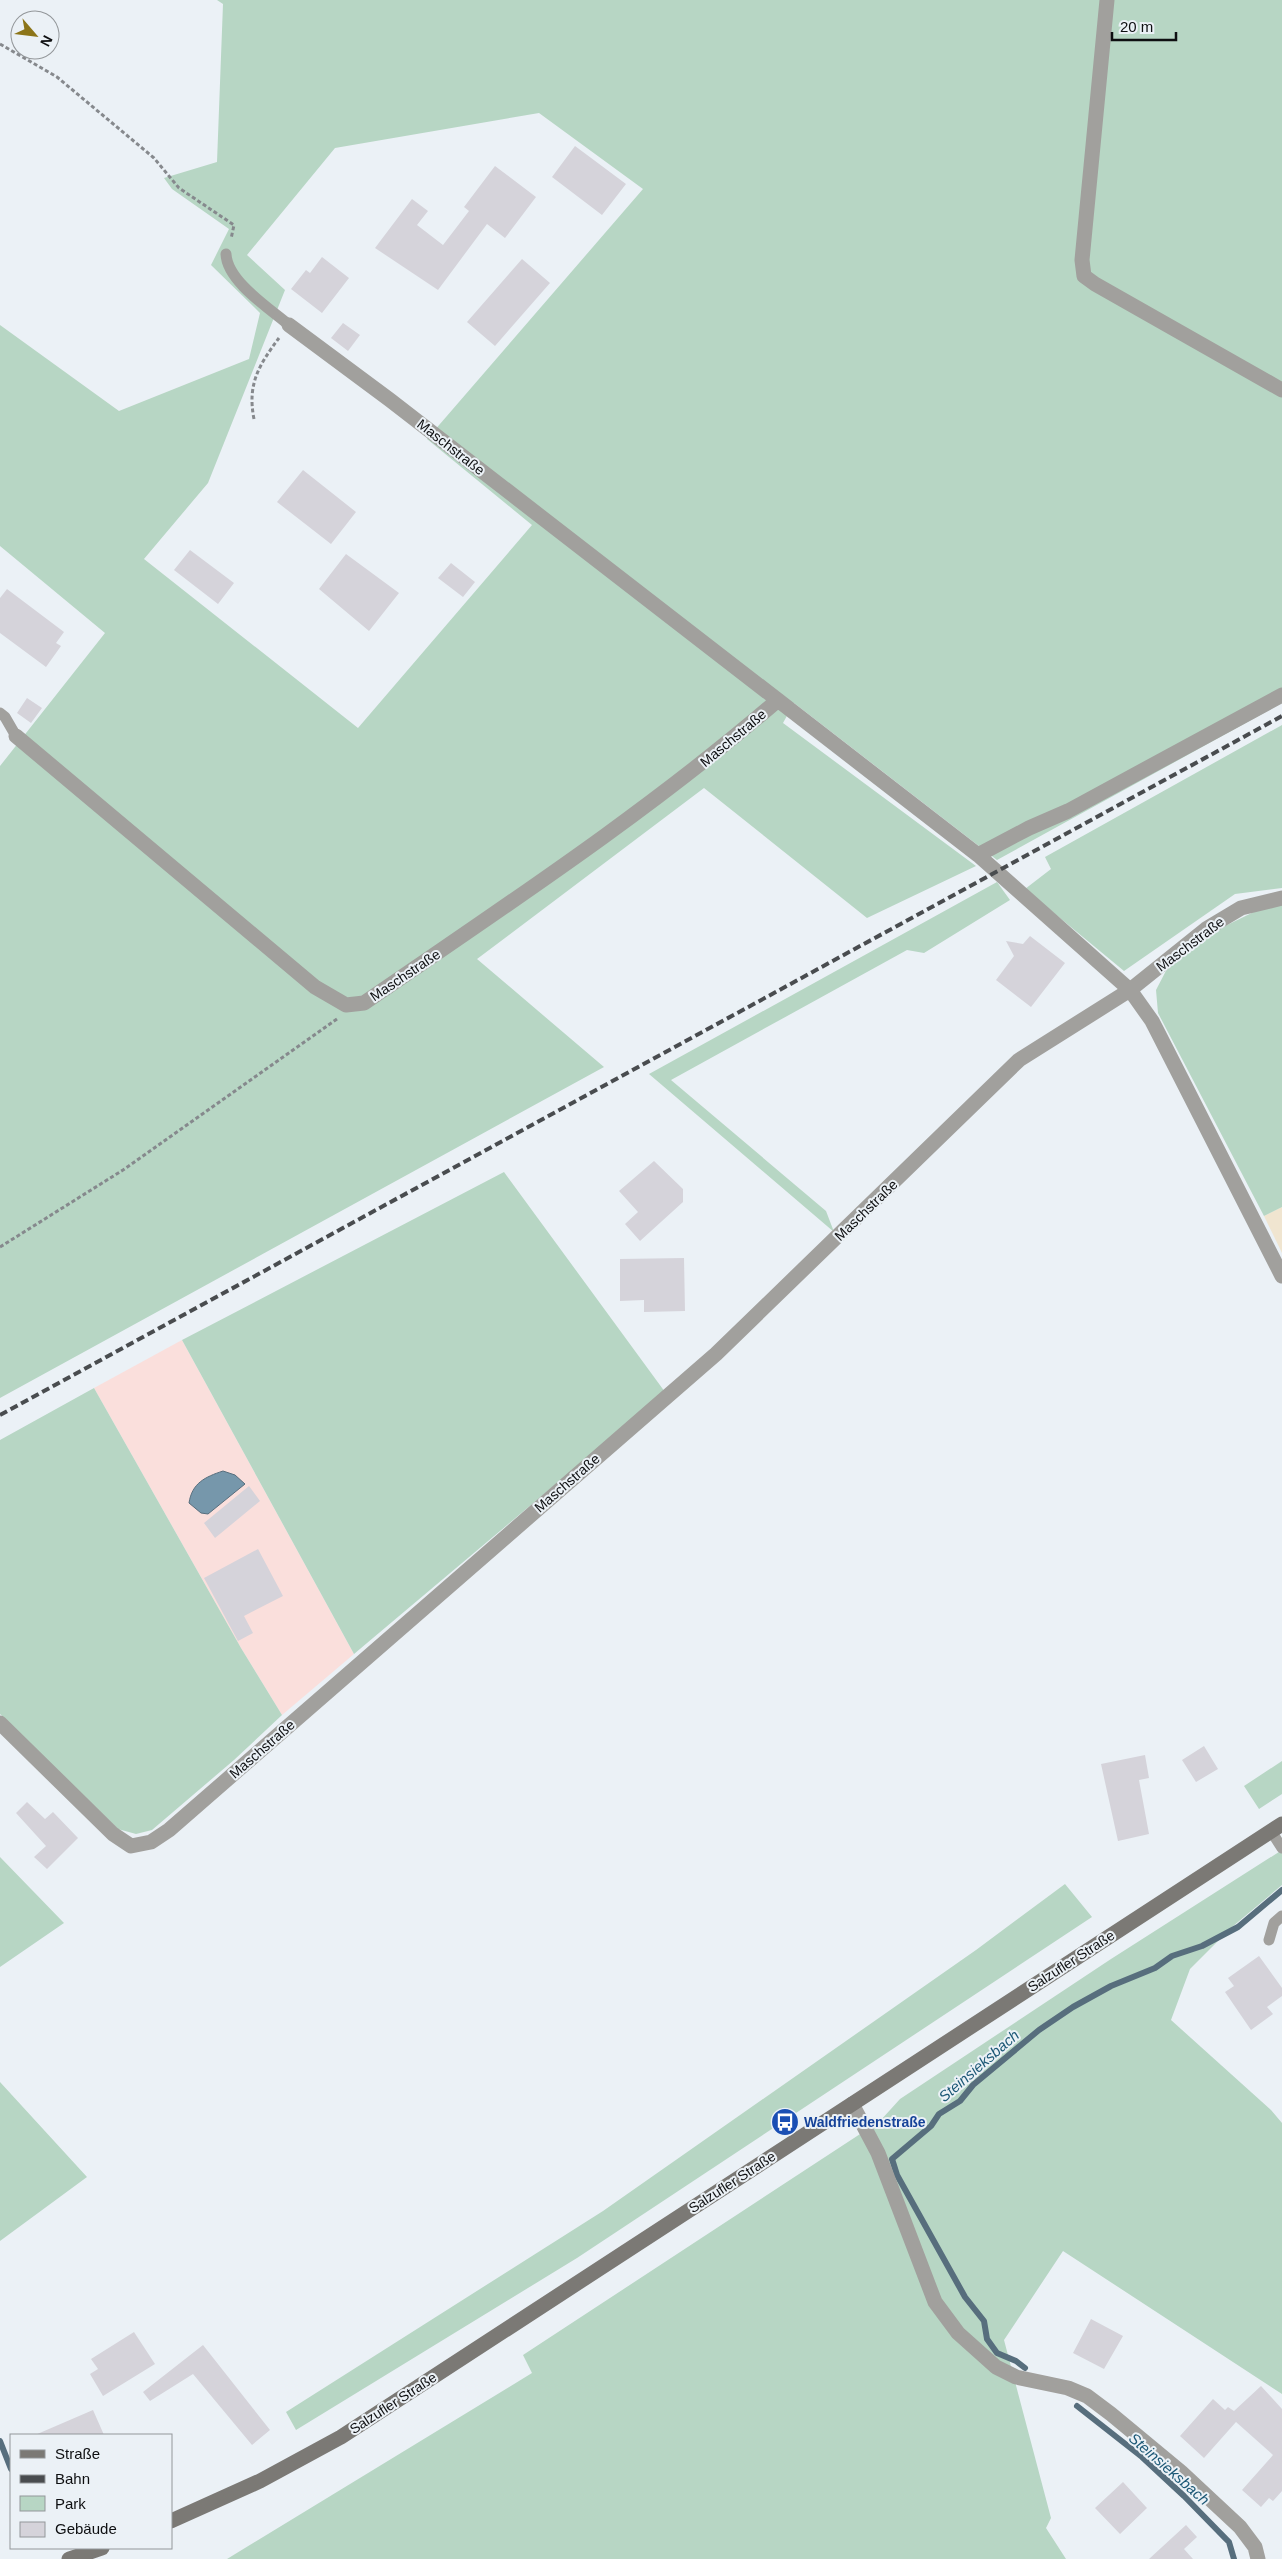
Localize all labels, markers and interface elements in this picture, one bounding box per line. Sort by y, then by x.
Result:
north arrow [10,10,60,60]
scale bar [1112,10,1176,42]
text: 20 m [1120,18,1153,35]
text: N [37,33,56,49]
street label: Maschstraße [414,416,488,478]
street label: Maschstraße [697,706,769,770]
street label: Maschstraße [1153,913,1227,975]
street label: Maschstraße [367,946,443,1004]
street label: Maschstraße [831,1176,901,1244]
street label: Maschstraße [531,1450,603,1516]
street label: Maschstraße [226,1716,298,1782]
street label: Salzufler Straße [1025,1927,1118,1995]
water label: Steinsieksbach [935,2026,1022,2105]
bus stop icon: Waldfriedenstraße [770,2107,800,2137]
place label: Waldfriedenstraße [804,2114,926,2130]
street label: Salzufler Straße [686,2148,779,2216]
street label: Salzufler Straße [347,2369,440,2437]
water label: Steinsieksbach [1126,2429,1213,2508]
legend [10,2434,172,2549]
text: Straße [55,2445,100,2462]
text: Bahn [55,2470,90,2487]
text: Park [55,2495,86,2512]
text: Gebäude [55,2520,117,2537]

